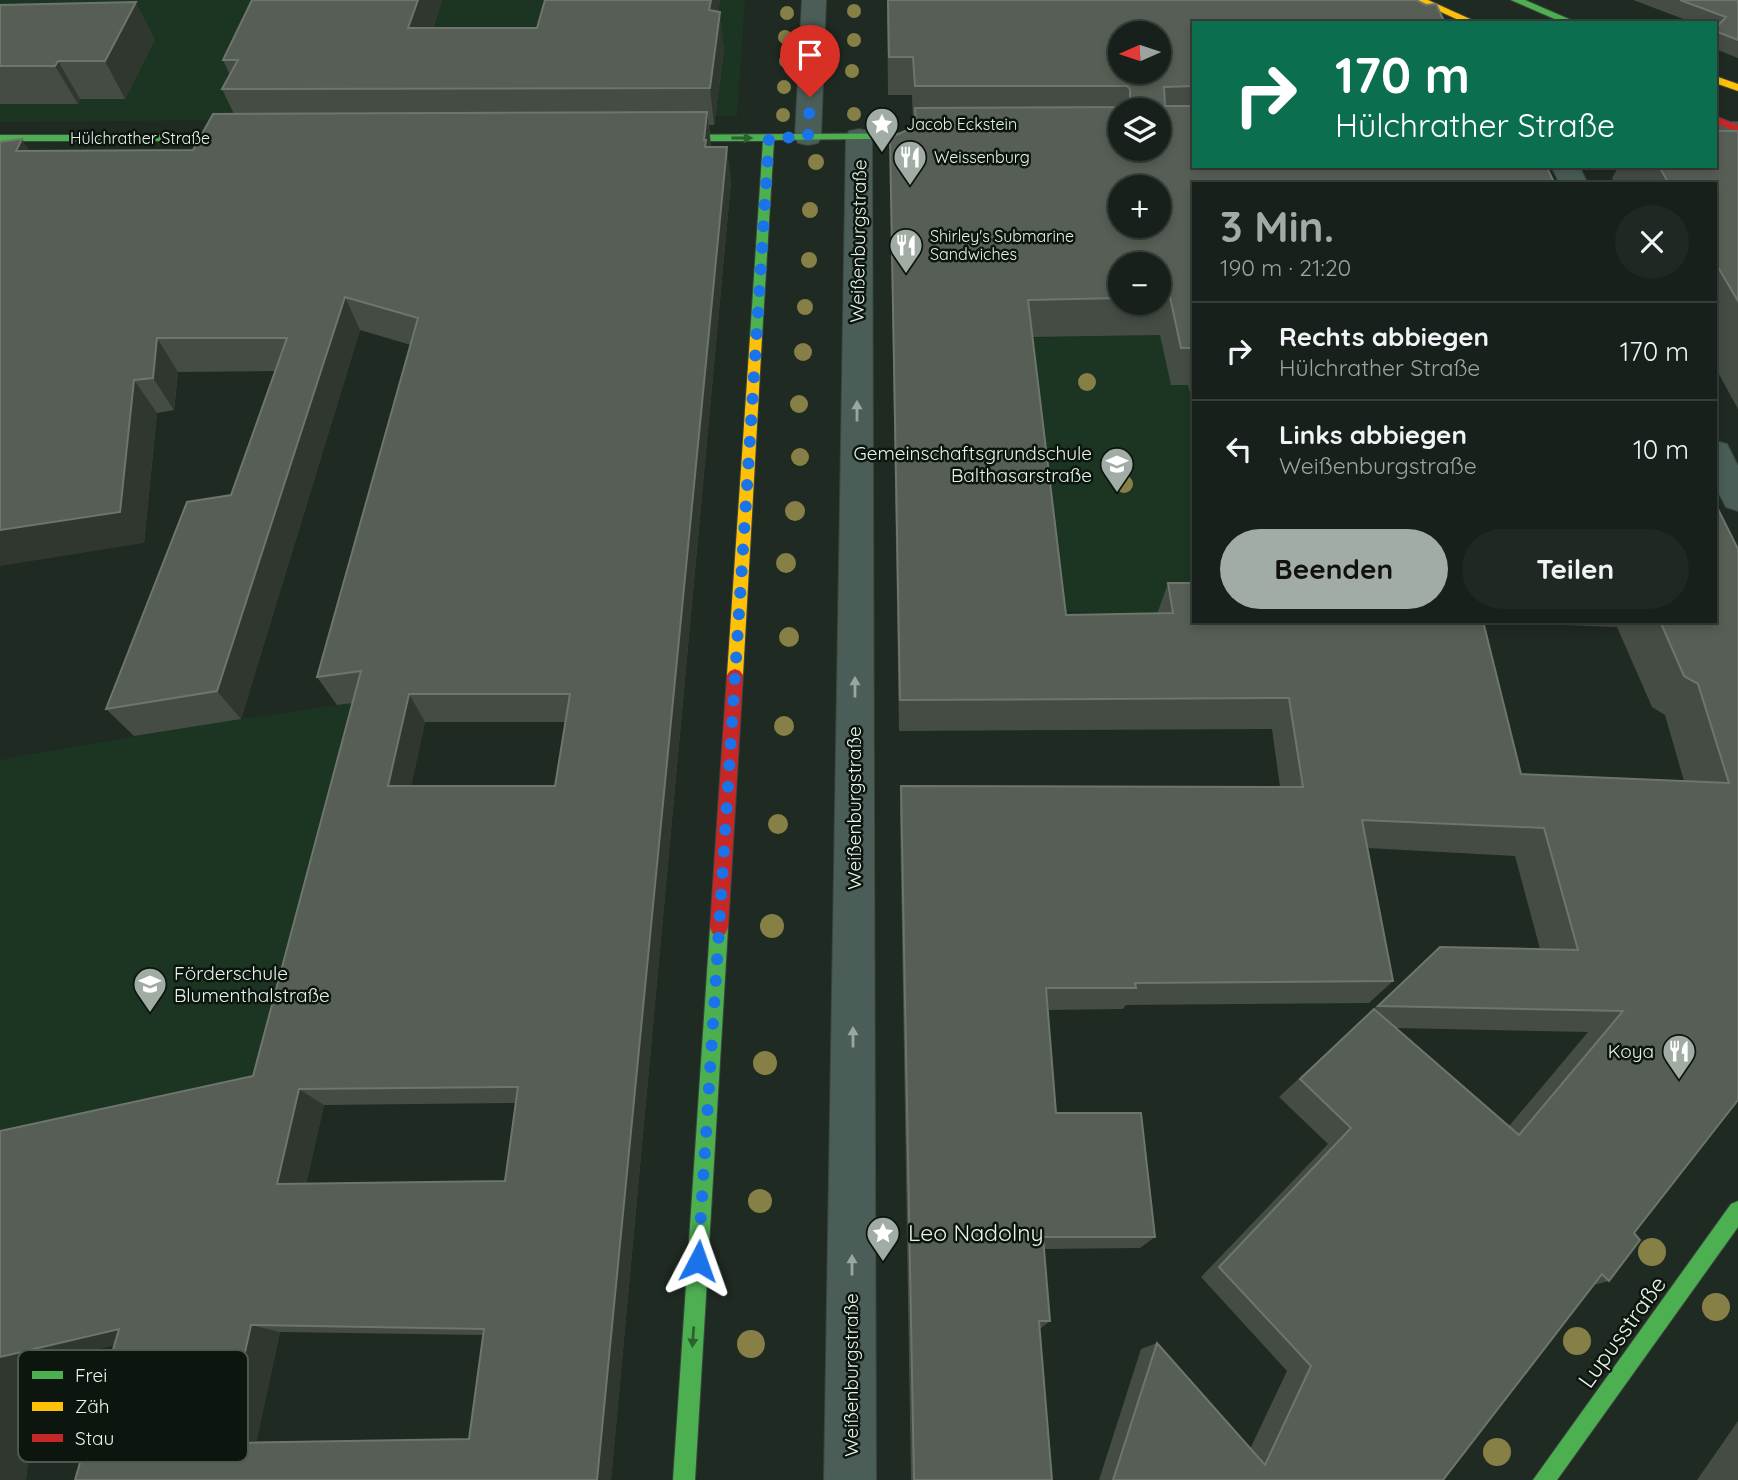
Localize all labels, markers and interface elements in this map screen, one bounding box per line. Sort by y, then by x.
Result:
north arrow [1108,21,1171,84]
map controls [1108,21,1171,315]
pin [780,25,840,97]
icon: arrive [791,36,829,74]
text: 170 m [1335,44,1470,105]
icon: right [1220,49,1311,140]
button: layers [1108,98,1171,161]
place icon: Jacob Eckstein [863,105,901,154]
text: Hülchrather Straße [1335,105,1615,145]
place label: Jacob Eckstein [906,114,1017,134]
street label: Hülchrather Straße [70,128,210,148]
one-way arrow [731,132,753,144]
restaurant icon: Weissenburg [891,138,929,187]
place label: Weissenburg [934,147,1030,167]
street label: Weißenburgstraße [845,159,871,323]
button: + [1108,175,1171,238]
text: 3 Min. [1220,200,1334,253]
button: close [1615,205,1689,279]
restaurant icon: Shirley's Submarine Sandwiches [887,226,925,275]
place label: Shirley's Submarine Sandwiches [930,226,1074,264]
button: − [1108,252,1171,315]
text: 190 m · 21:20 [1220,253,1351,282]
text: Rechts abbiegen [1279,320,1489,353]
icon: right [1220,332,1258,370]
text: 170 m [1620,335,1689,368]
text: Hülchrather Straße [1279,353,1480,382]
one-way arrow [851,400,863,422]
text: Links abbiegen [1279,418,1467,451]
icon: left [1220,430,1258,468]
text: 10 m [1633,433,1689,466]
place label: Gemeinschaftsgrundschule Balthasarstraße [854,441,1092,487]
school or university icon: Gemeinschaftsgrundschule Balthasarstraße [1098,445,1136,494]
text: Weißenburgstraße [1279,451,1477,480]
button: Beenden [1220,529,1448,609]
button: Teilen [1462,529,1689,609]
one-way arrow [849,676,861,698]
street label: Weißenburgstraße [842,726,866,890]
place label: Förderschule Blumenthalstraße [174,961,330,1007]
school or university icon: Förderschule Blumenthalstraße [131,965,169,1014]
one-way arrow [847,1026,859,1048]
restaurant icon: Koya [1660,1032,1698,1081]
place label: Koya [1608,1039,1654,1063]
place icon: Leo Nadolny [864,1214,902,1263]
place label: Leo Nadolny [908,1218,1043,1247]
position arrow [661,1224,735,1298]
one-way arrow [846,1254,857,1276]
street label: Lupusstraße [1571,1270,1672,1393]
street label: Weißenburgstraße [839,1293,863,1457]
one-way arrow [687,1327,698,1349]
legend [18,1350,248,1462]
text: Frei [75,1363,107,1387]
text: Zäh [75,1394,110,1418]
text: Stau [75,1426,114,1450]

